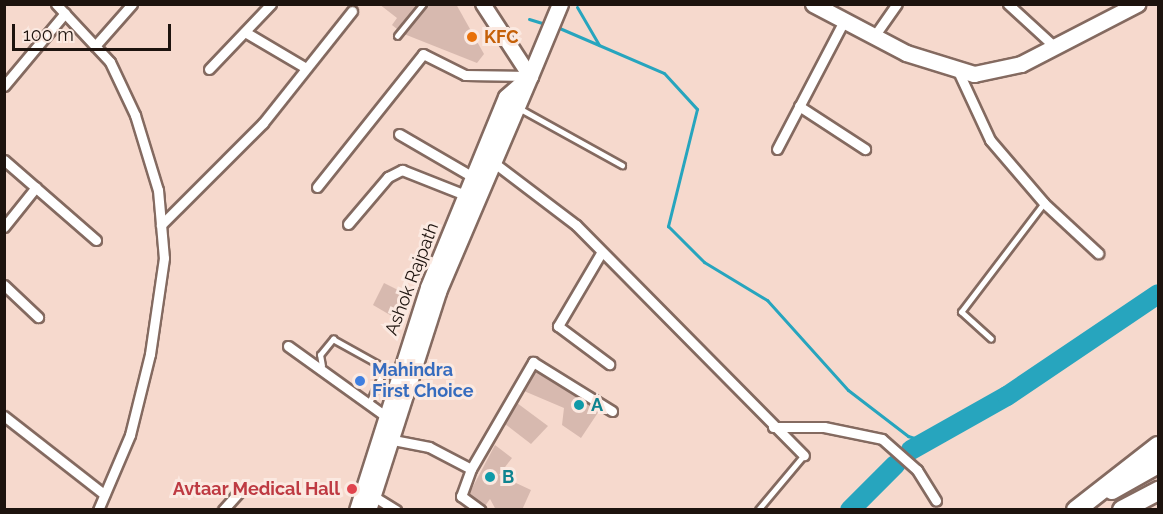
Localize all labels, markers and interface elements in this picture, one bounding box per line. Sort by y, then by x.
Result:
scale bar [15,12,174,50]
text: 100 m [23,24,74,45]
place label: KFC [484,26,519,48]
marker: KFC [465,30,479,44]
street label: Ashok Rajpath [381,220,443,338]
place label: Mahindra First Choice [372,360,474,403]
marker: Mahindra First Choice [353,374,367,388]
place label: A [591,394,603,416]
marker: A [572,398,586,412]
place label: B [502,466,514,488]
marker: B [483,470,497,484]
place label: Avtaar Medical Hall [172,478,340,500]
marker: Avtaar Medical Hall [345,482,359,496]

